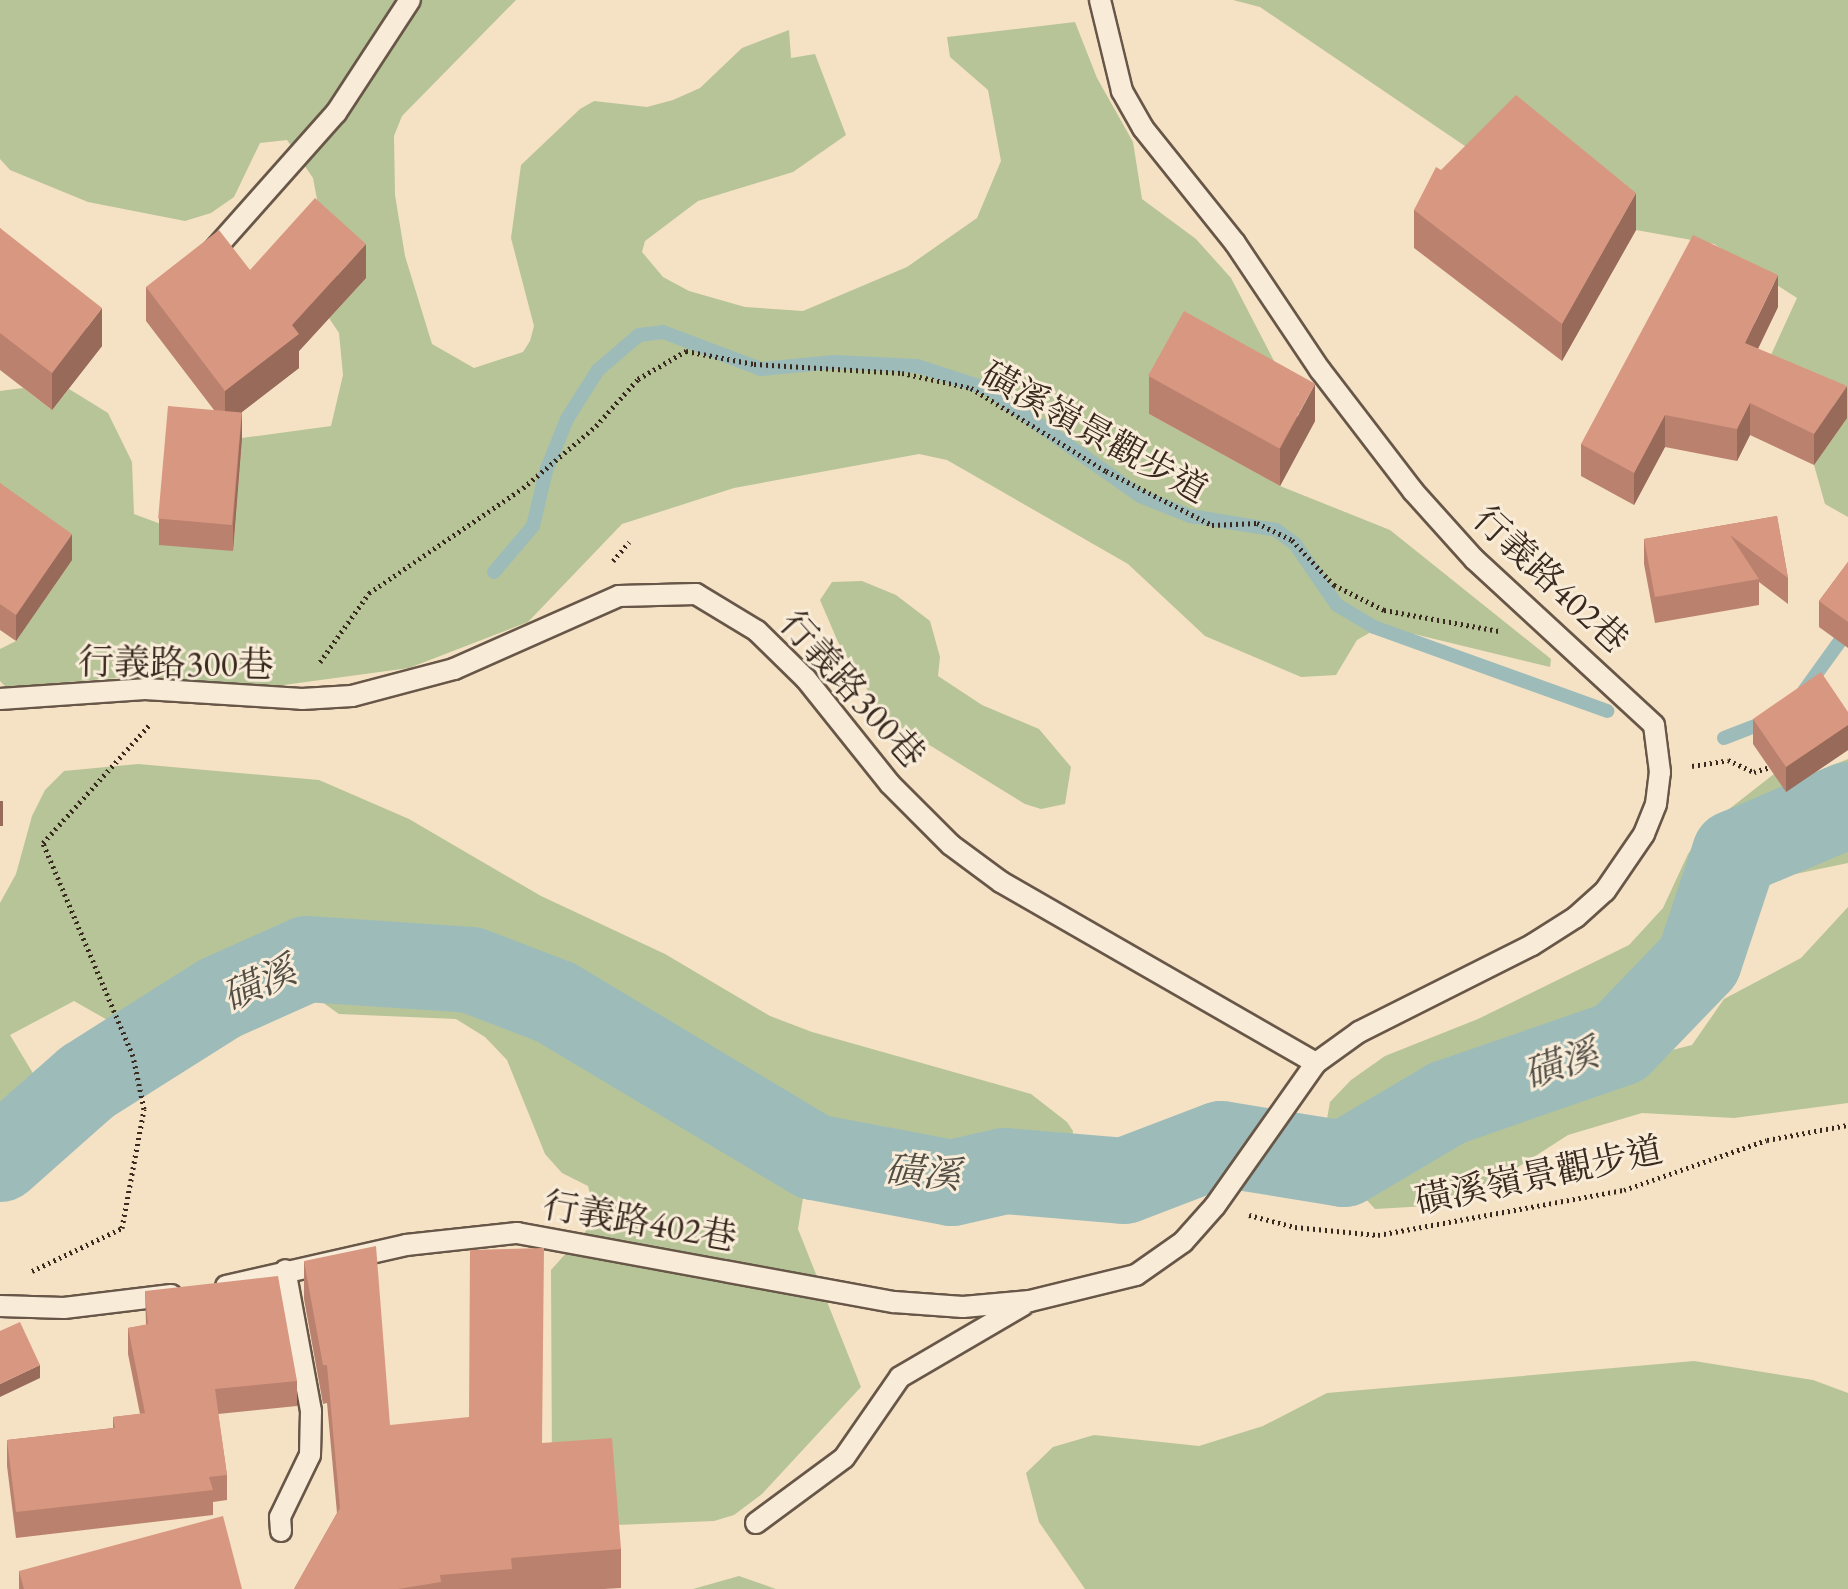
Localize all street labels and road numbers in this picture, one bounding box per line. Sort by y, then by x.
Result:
street label: 磺溪嶺景觀步道 [974,352,1216,512]
street label: 行義路402巷 [1465,496,1637,662]
street label: 行義路300巷 [771,602,935,776]
street label: 行義路300巷 [78,640,274,686]
street label: 磺溪嶺景觀步道 [1411,1128,1667,1222]
street label: 行義路402巷 [540,1183,740,1259]

